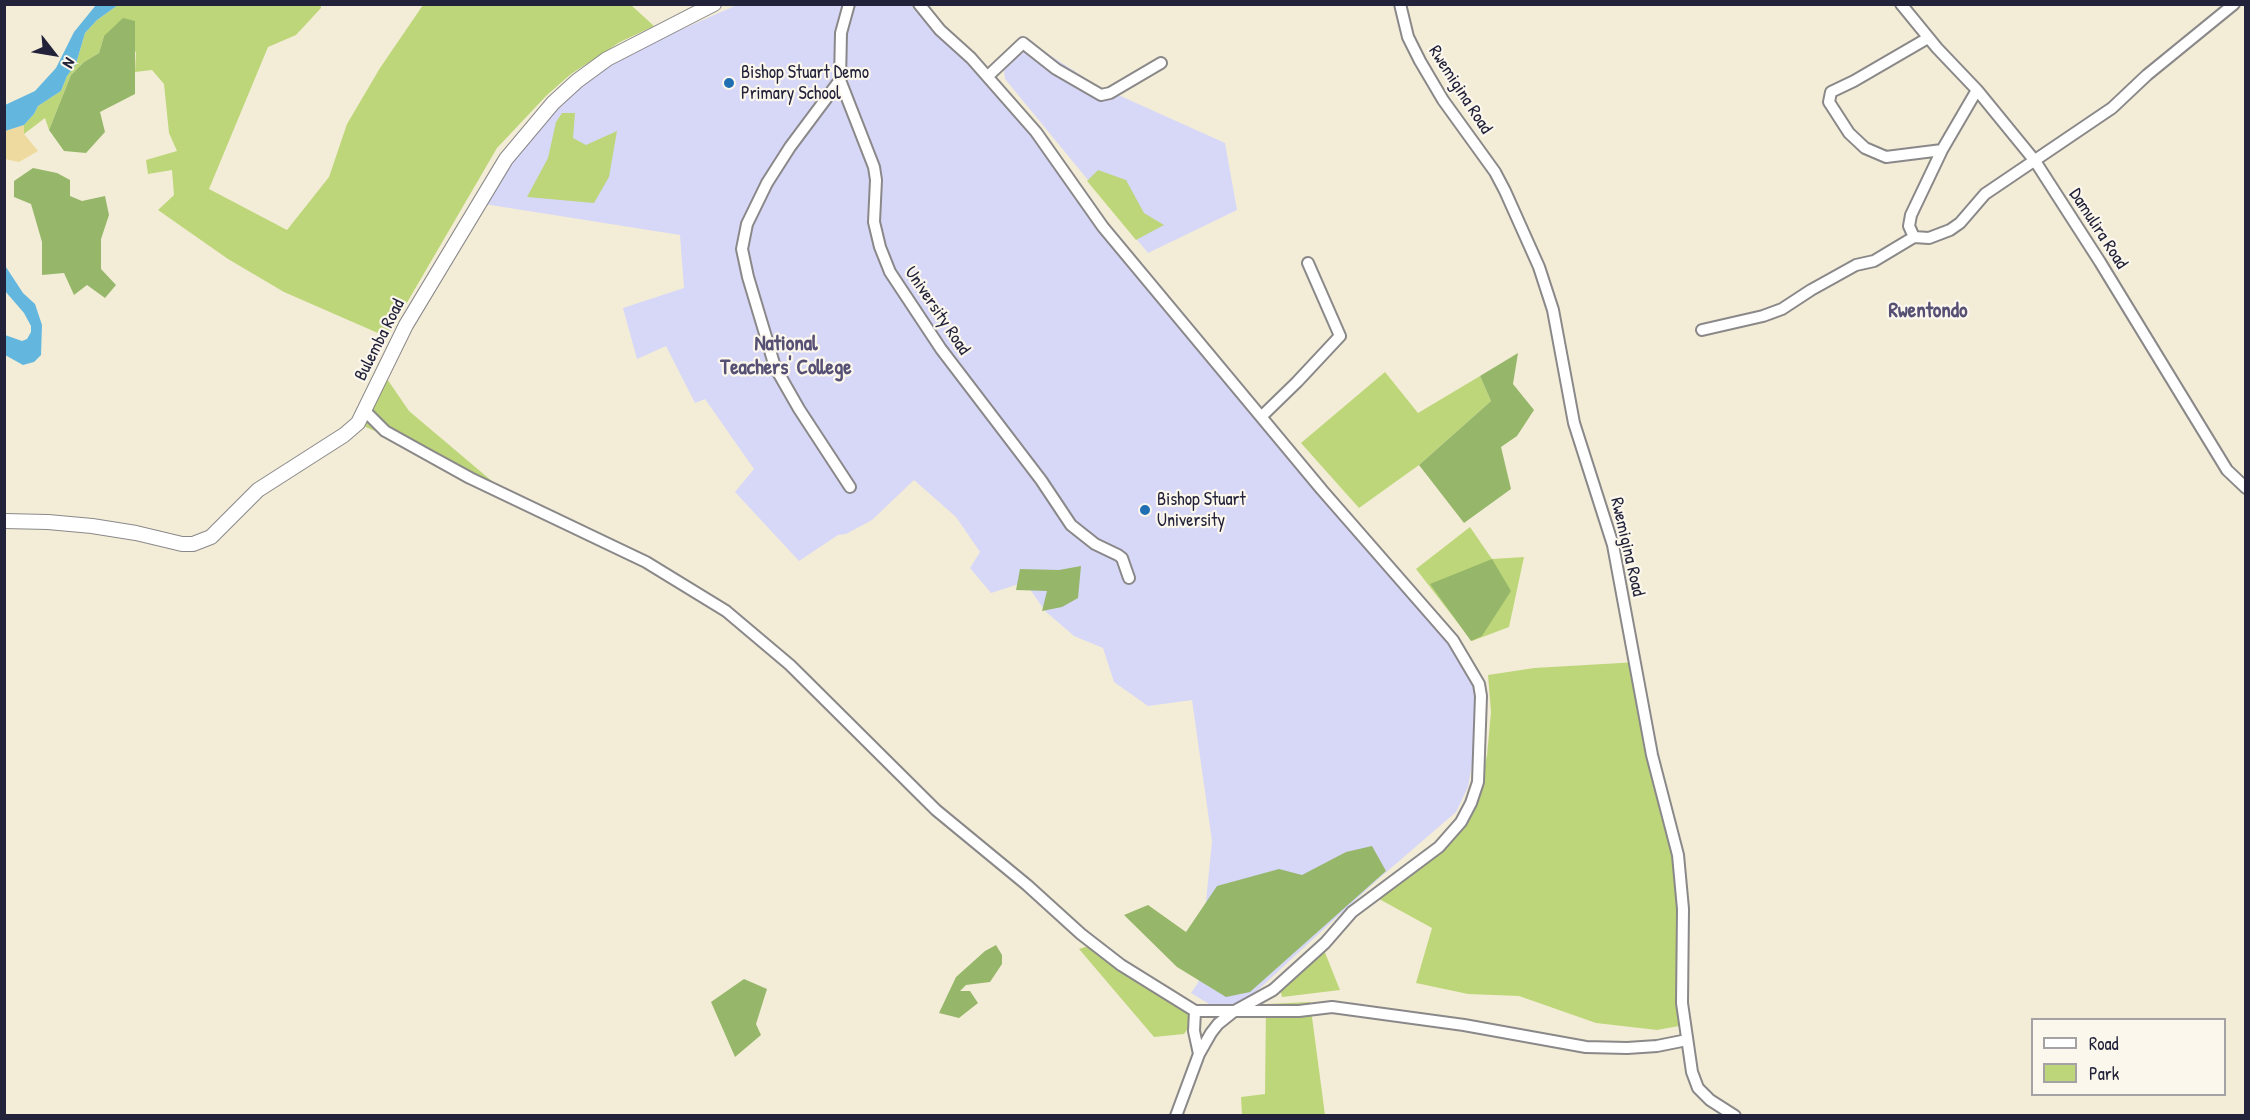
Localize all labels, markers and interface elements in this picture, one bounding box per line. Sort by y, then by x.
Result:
north arrow [24,24,84,84]
street label: Rwemigina Road [1423,42,1497,138]
text: N [58,54,81,73]
place label: Bishop Stuart Demo Primary School [741,62,869,104]
marker: Bishop Stuart Demo Primary School [722,76,736,90]
street label: Damulira Road [2064,185,2132,273]
street label: University Road [900,263,974,359]
street label: Bulemba Road [350,296,410,384]
district label: Rwentondo [1889,298,1967,324]
district label: National Teachers' College [720,331,852,381]
place label: Bishop Stuart University [1157,489,1246,532]
street label: Rwemigina Road [1605,495,1649,599]
marker: Bishop Stuart University [1138,503,1152,517]
legend [2031,1018,2226,1096]
text: Road [2089,1031,2119,1056]
text: Park [2089,1061,2119,1086]

